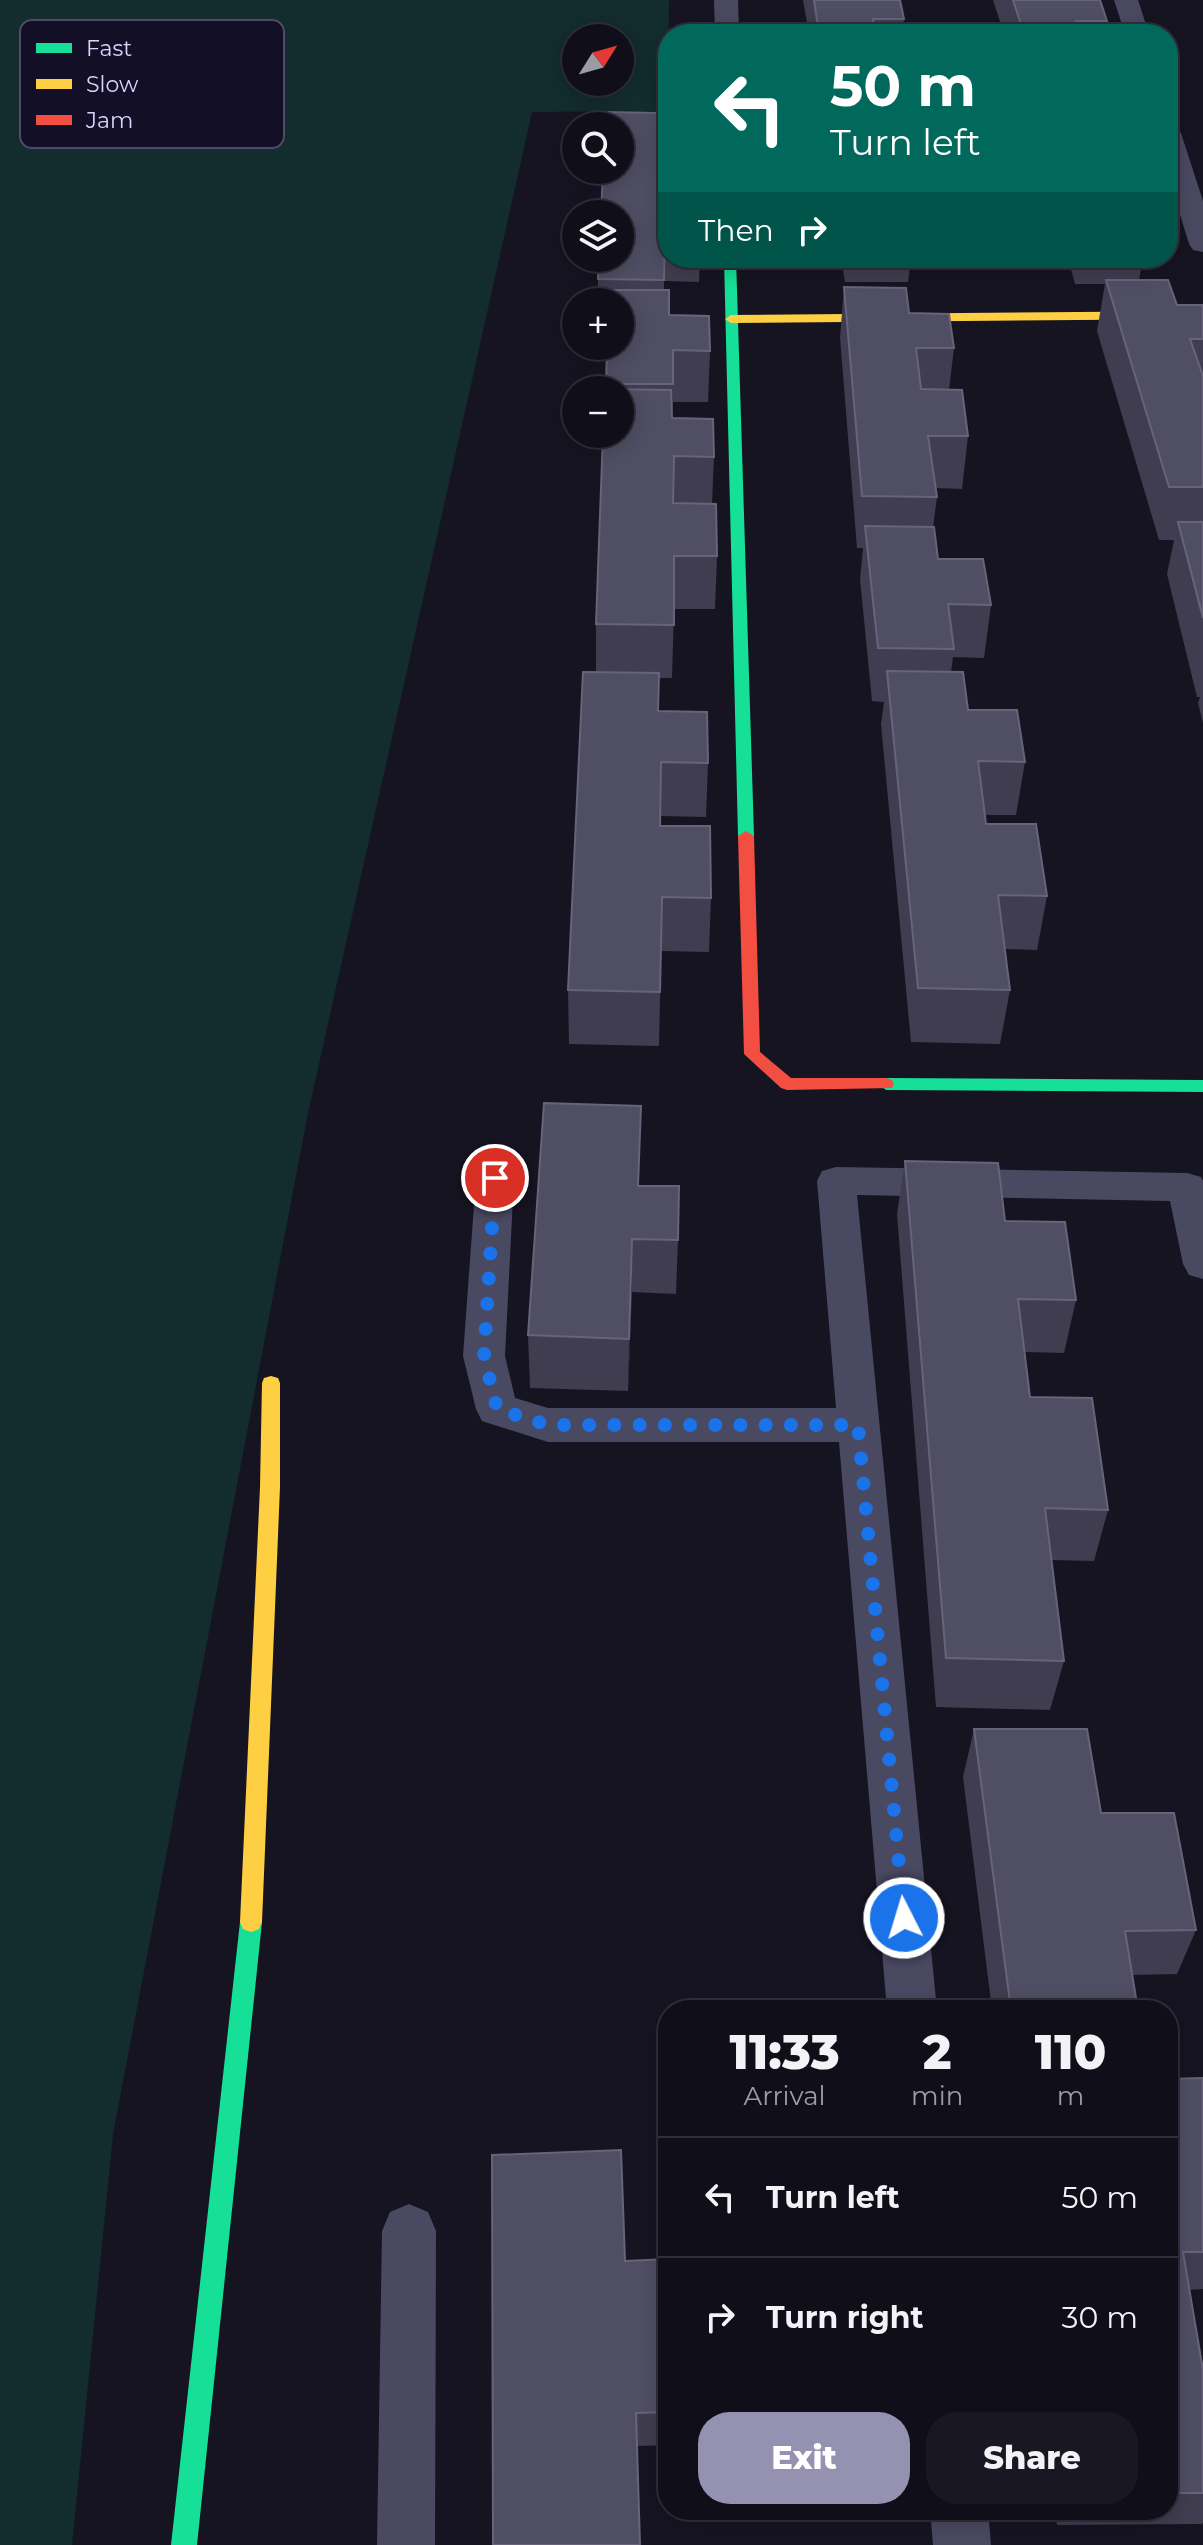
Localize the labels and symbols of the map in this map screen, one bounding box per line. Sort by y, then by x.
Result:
legend [20,20,284,148]
north arrow [562,24,634,96]
text: Fast [86,35,132,62]
text: Slow [86,71,139,98]
text: Jam [85,107,133,134]
pin [461,1144,529,1212]
position arrow [862,1876,946,1960]

